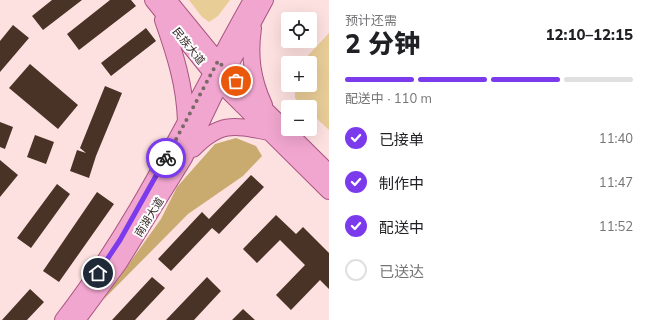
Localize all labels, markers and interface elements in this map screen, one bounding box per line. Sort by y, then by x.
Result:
map controls [281,12,317,136]
button: locate [281,12,317,48]
text: 预计还需 [345,12,397,28]
street label: 民族大道 [170,24,208,68]
text: 12:10–12:15 [546,25,633,44]
text: 2 分钟 [345,27,420,60]
button: + [281,56,317,92]
pin [219,64,253,98]
icon: bag [225,70,247,92]
text: 配送中 · 110 m [345,90,432,106]
button: − [281,100,317,136]
icon: check [345,127,367,149]
text: 已接单 [379,130,424,149]
text: 11:40 [599,130,633,146]
courier [146,138,186,178]
icon: bike [155,147,177,169]
icon: check [345,171,367,193]
text: 制作中 [379,174,424,193]
text: 11:47 [599,174,633,190]
street label: 南湖大道 [131,195,167,239]
icon: check [345,215,367,237]
text: 配送中 [379,218,424,237]
text: 11:52 [599,218,633,234]
pin [81,256,115,290]
icon: home [87,262,109,284]
text: 已送达 [379,262,424,281]

